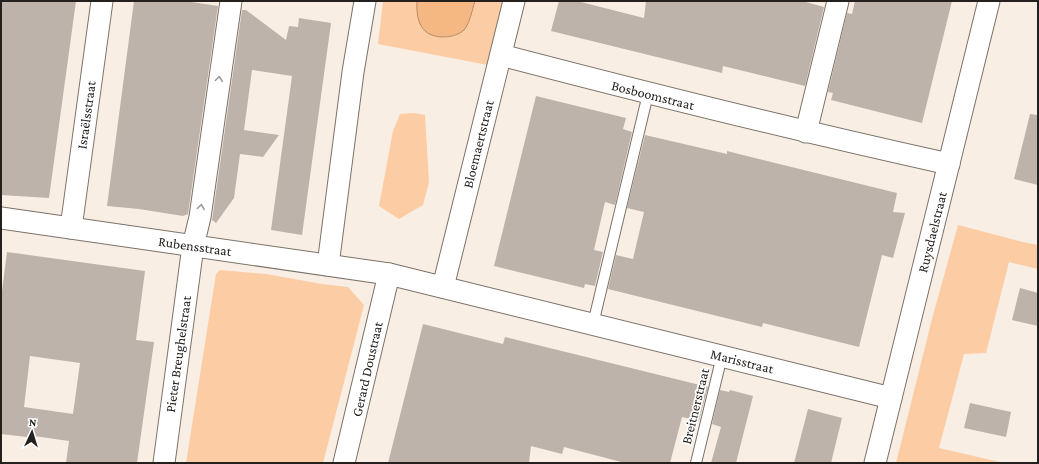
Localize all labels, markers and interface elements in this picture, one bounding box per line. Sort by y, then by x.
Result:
one-way arrow [215,76,223,82]
street label: Bosboomstraat [610,77,696,113]
street label: Israëlsstraat [73,80,99,150]
street label: Bloemaertstraat [459,98,497,190]
street label: Ruysdaelstraat [914,189,950,274]
one-way arrow [196,204,205,210]
street label: Rubensstraat [157,233,233,259]
street label: Pieter Breughelstraat [162,294,194,413]
street label: Gerard Doustraat [348,320,386,418]
street label: Marisstraat [709,345,776,377]
street label: Breitnerstraat [678,366,712,446]
north arrow [12,412,52,452]
text: N [29,416,37,428]

